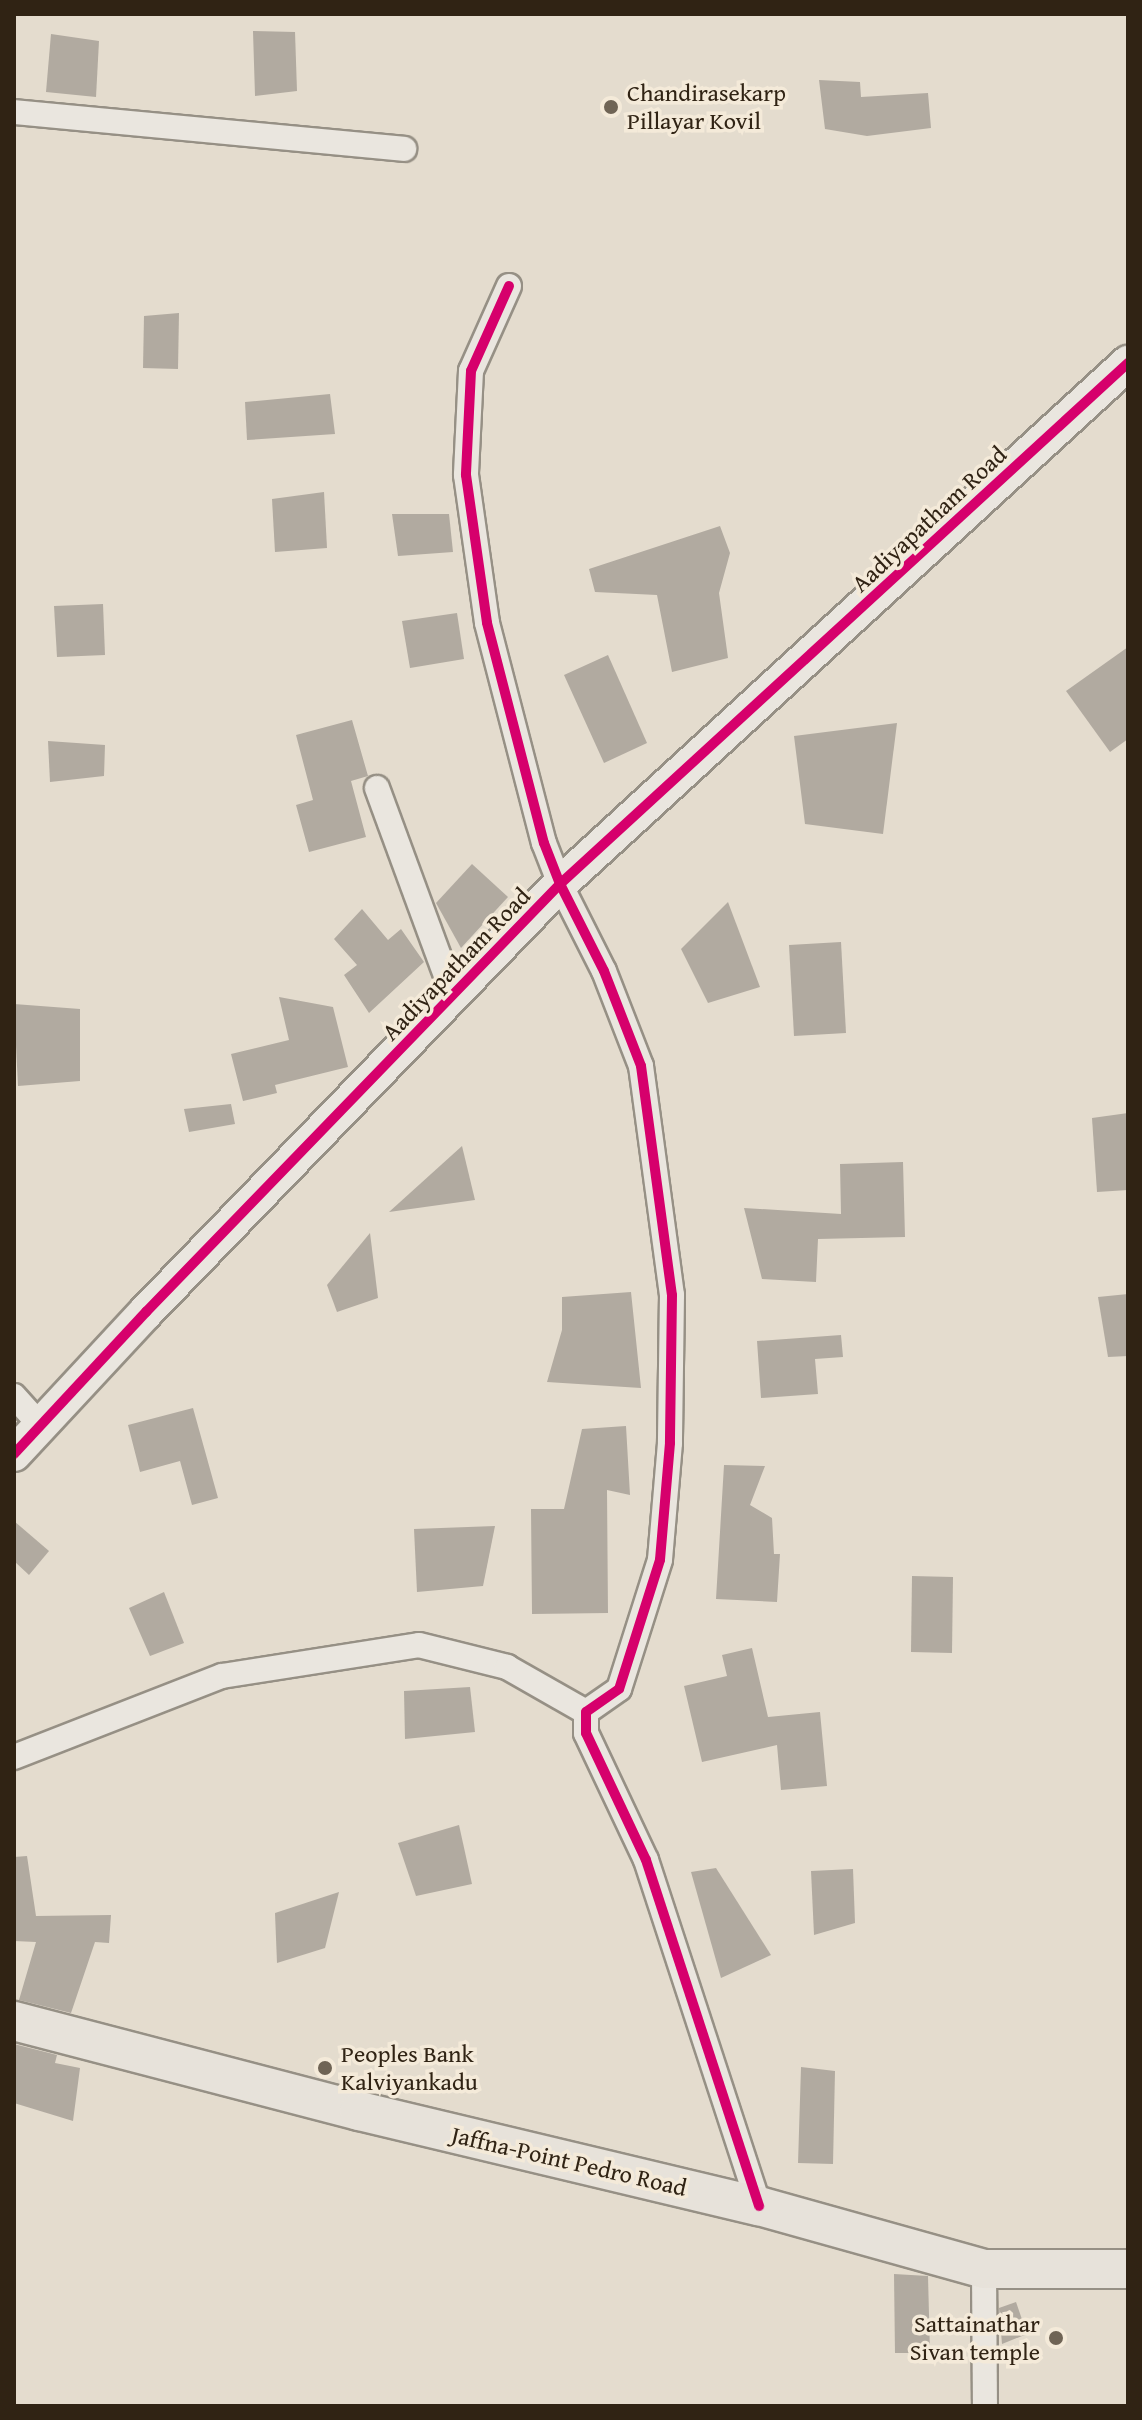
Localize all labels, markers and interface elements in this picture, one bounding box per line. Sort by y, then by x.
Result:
place label: Chandirasekarp Pillayar Kovil [627,79,786,135]
marker: Chandirasekarp Pillayar Kovil [602,98,620,116]
street label: Aadiyapatham Road [846,440,1012,598]
street label: Aadiyapatham Road [376,882,536,1046]
place label: Peoples Bank Kalviyankadu [341,2040,478,2096]
marker: Peoples Bank Kalviyankadu [316,2059,334,2077]
street label: Jaffna-Point Pedro Road [448,2120,690,2202]
place label: Sattainathar Sivan temple [910,2310,1040,2366]
marker: Sattainathar Sivan temple [1047,2329,1065,2347]

